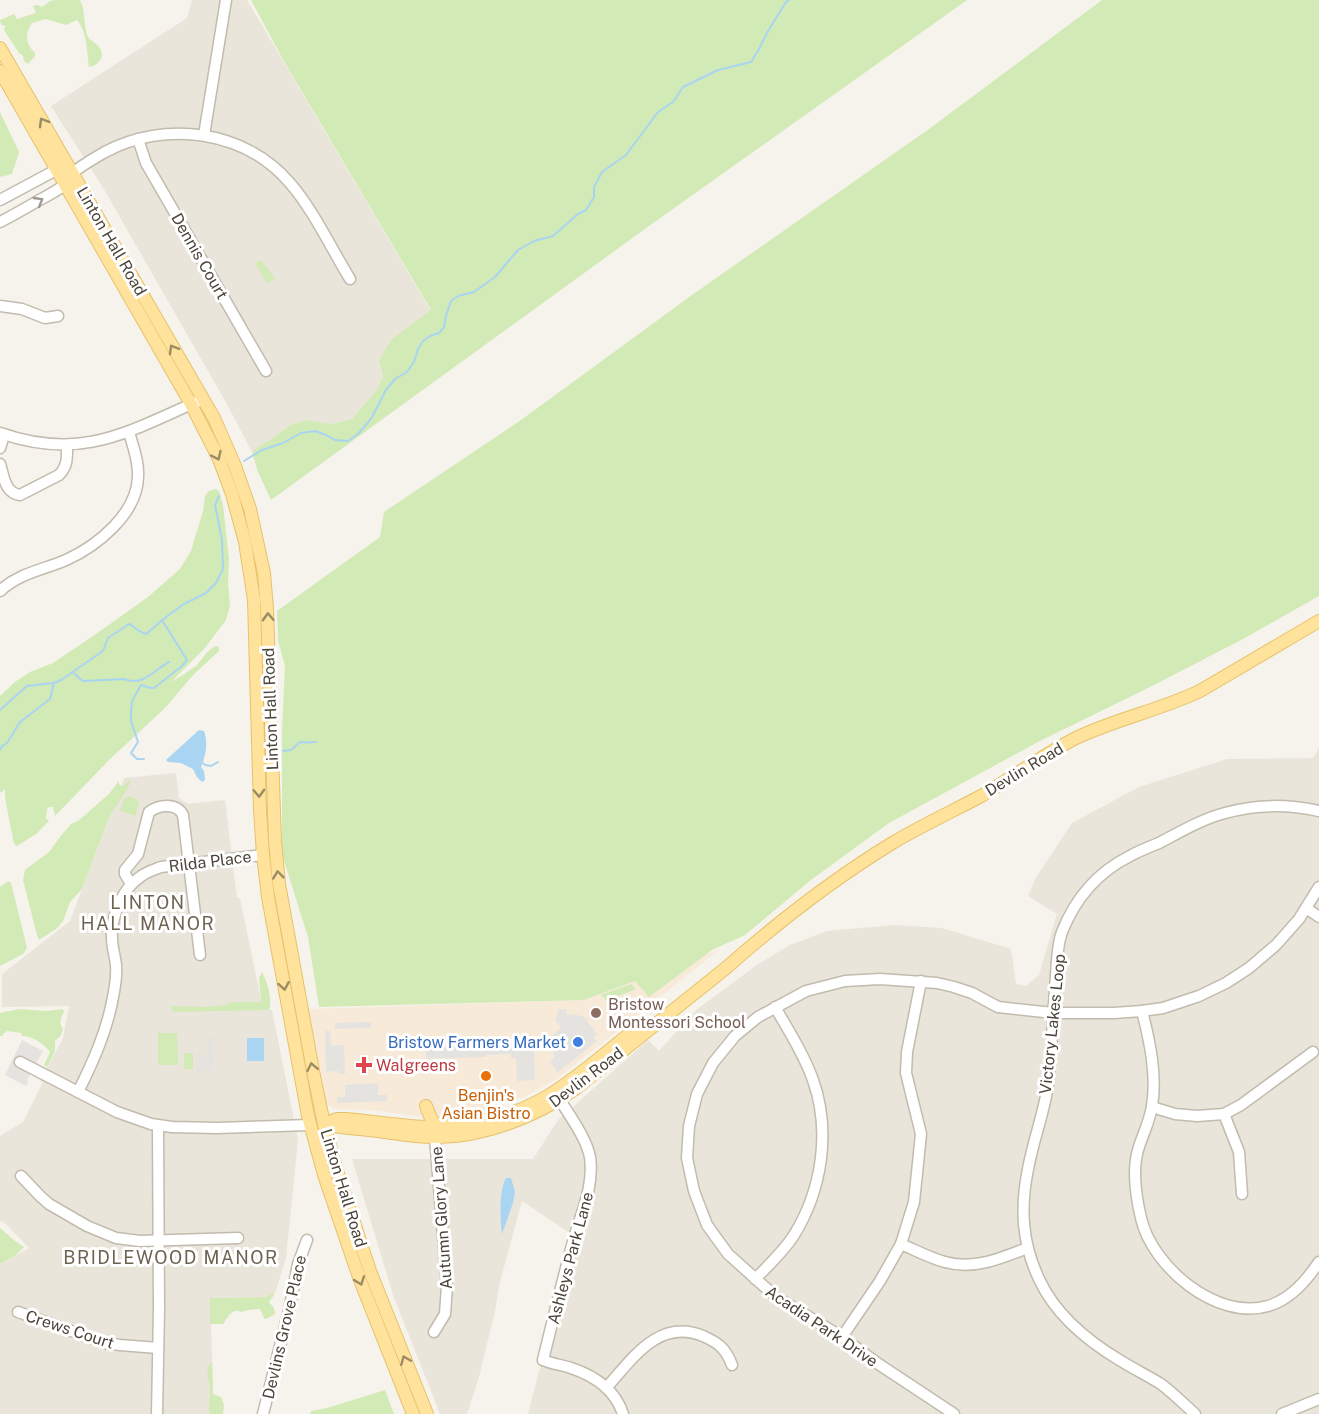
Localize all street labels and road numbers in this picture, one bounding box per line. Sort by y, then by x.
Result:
street label: Linton Hall Road [73,183,150,299]
street label: Dennis Court [167,210,232,303]
street label: Linton Hall Road [259,647,282,771]
street label: Devlin Road [982,739,1067,800]
street label: Rilda Place [168,847,252,876]
street label: Victory Lakes Loop [1036,953,1069,1095]
street label: Devlin Road [545,1043,627,1111]
street label: Linton Hall Road [317,1127,371,1250]
street label: Autumn Glory Lane [427,1146,456,1290]
street label: Ashleys Park Lane [544,1190,597,1326]
street label: Devlins Grove Place [259,1253,310,1401]
street label: Acadia Park Drive [762,1282,881,1371]
street label: Crews Court [23,1306,117,1353]

